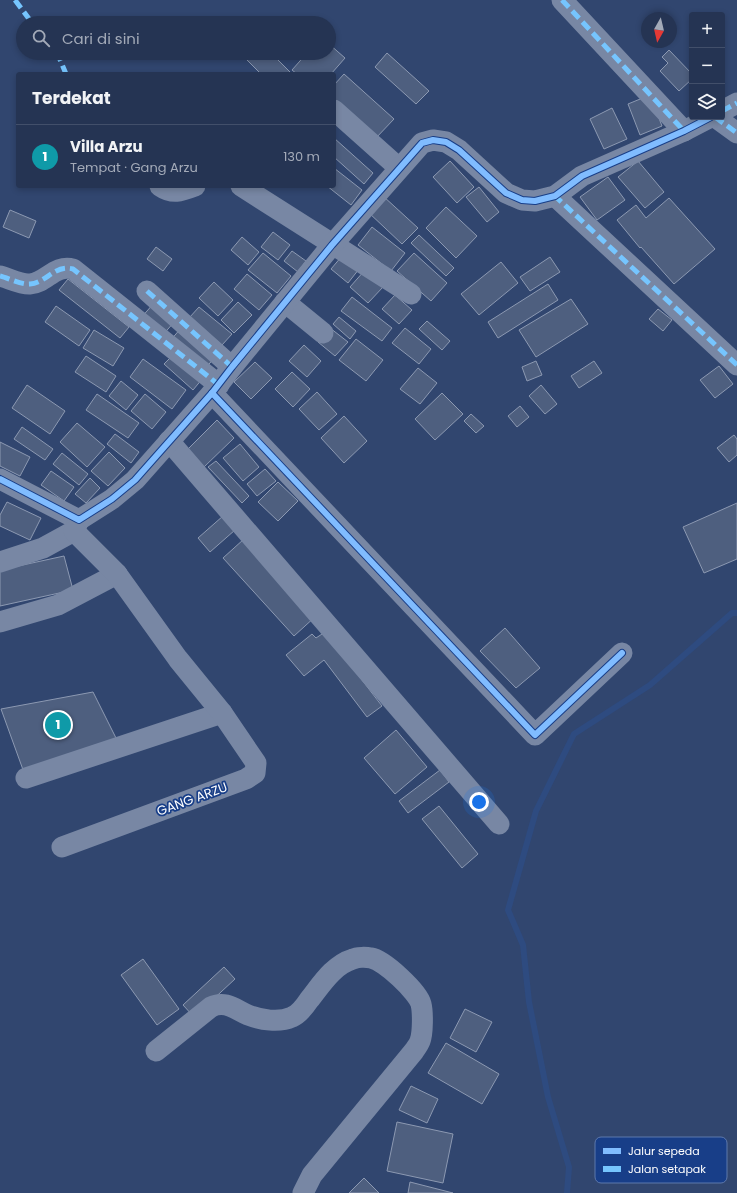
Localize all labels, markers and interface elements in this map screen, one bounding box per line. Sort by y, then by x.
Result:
north arrow [641,12,677,48]
map controls [689,12,725,120]
button: + [689,12,725,48]
search box [16,16,336,60]
icon: search [30,27,52,49]
text: Cari di sini [62,28,140,49]
button: − [689,48,725,84]
button: layers [689,84,725,120]
text: Terdekat [32,86,111,110]
text: Villa Arzu [70,136,143,157]
text: 1 [43,147,47,166]
text: 130 m [283,147,320,166]
text: Tempat · Gang Arzu [70,158,198,177]
pin: 1 [45,710,71,740]
street label: GANG ARZU [154,777,230,821]
your location [469,792,489,812]
legend [595,1137,727,1183]
text: Jalur sepeda [628,1143,700,1159]
text: Jalan setapak [628,1161,706,1177]

